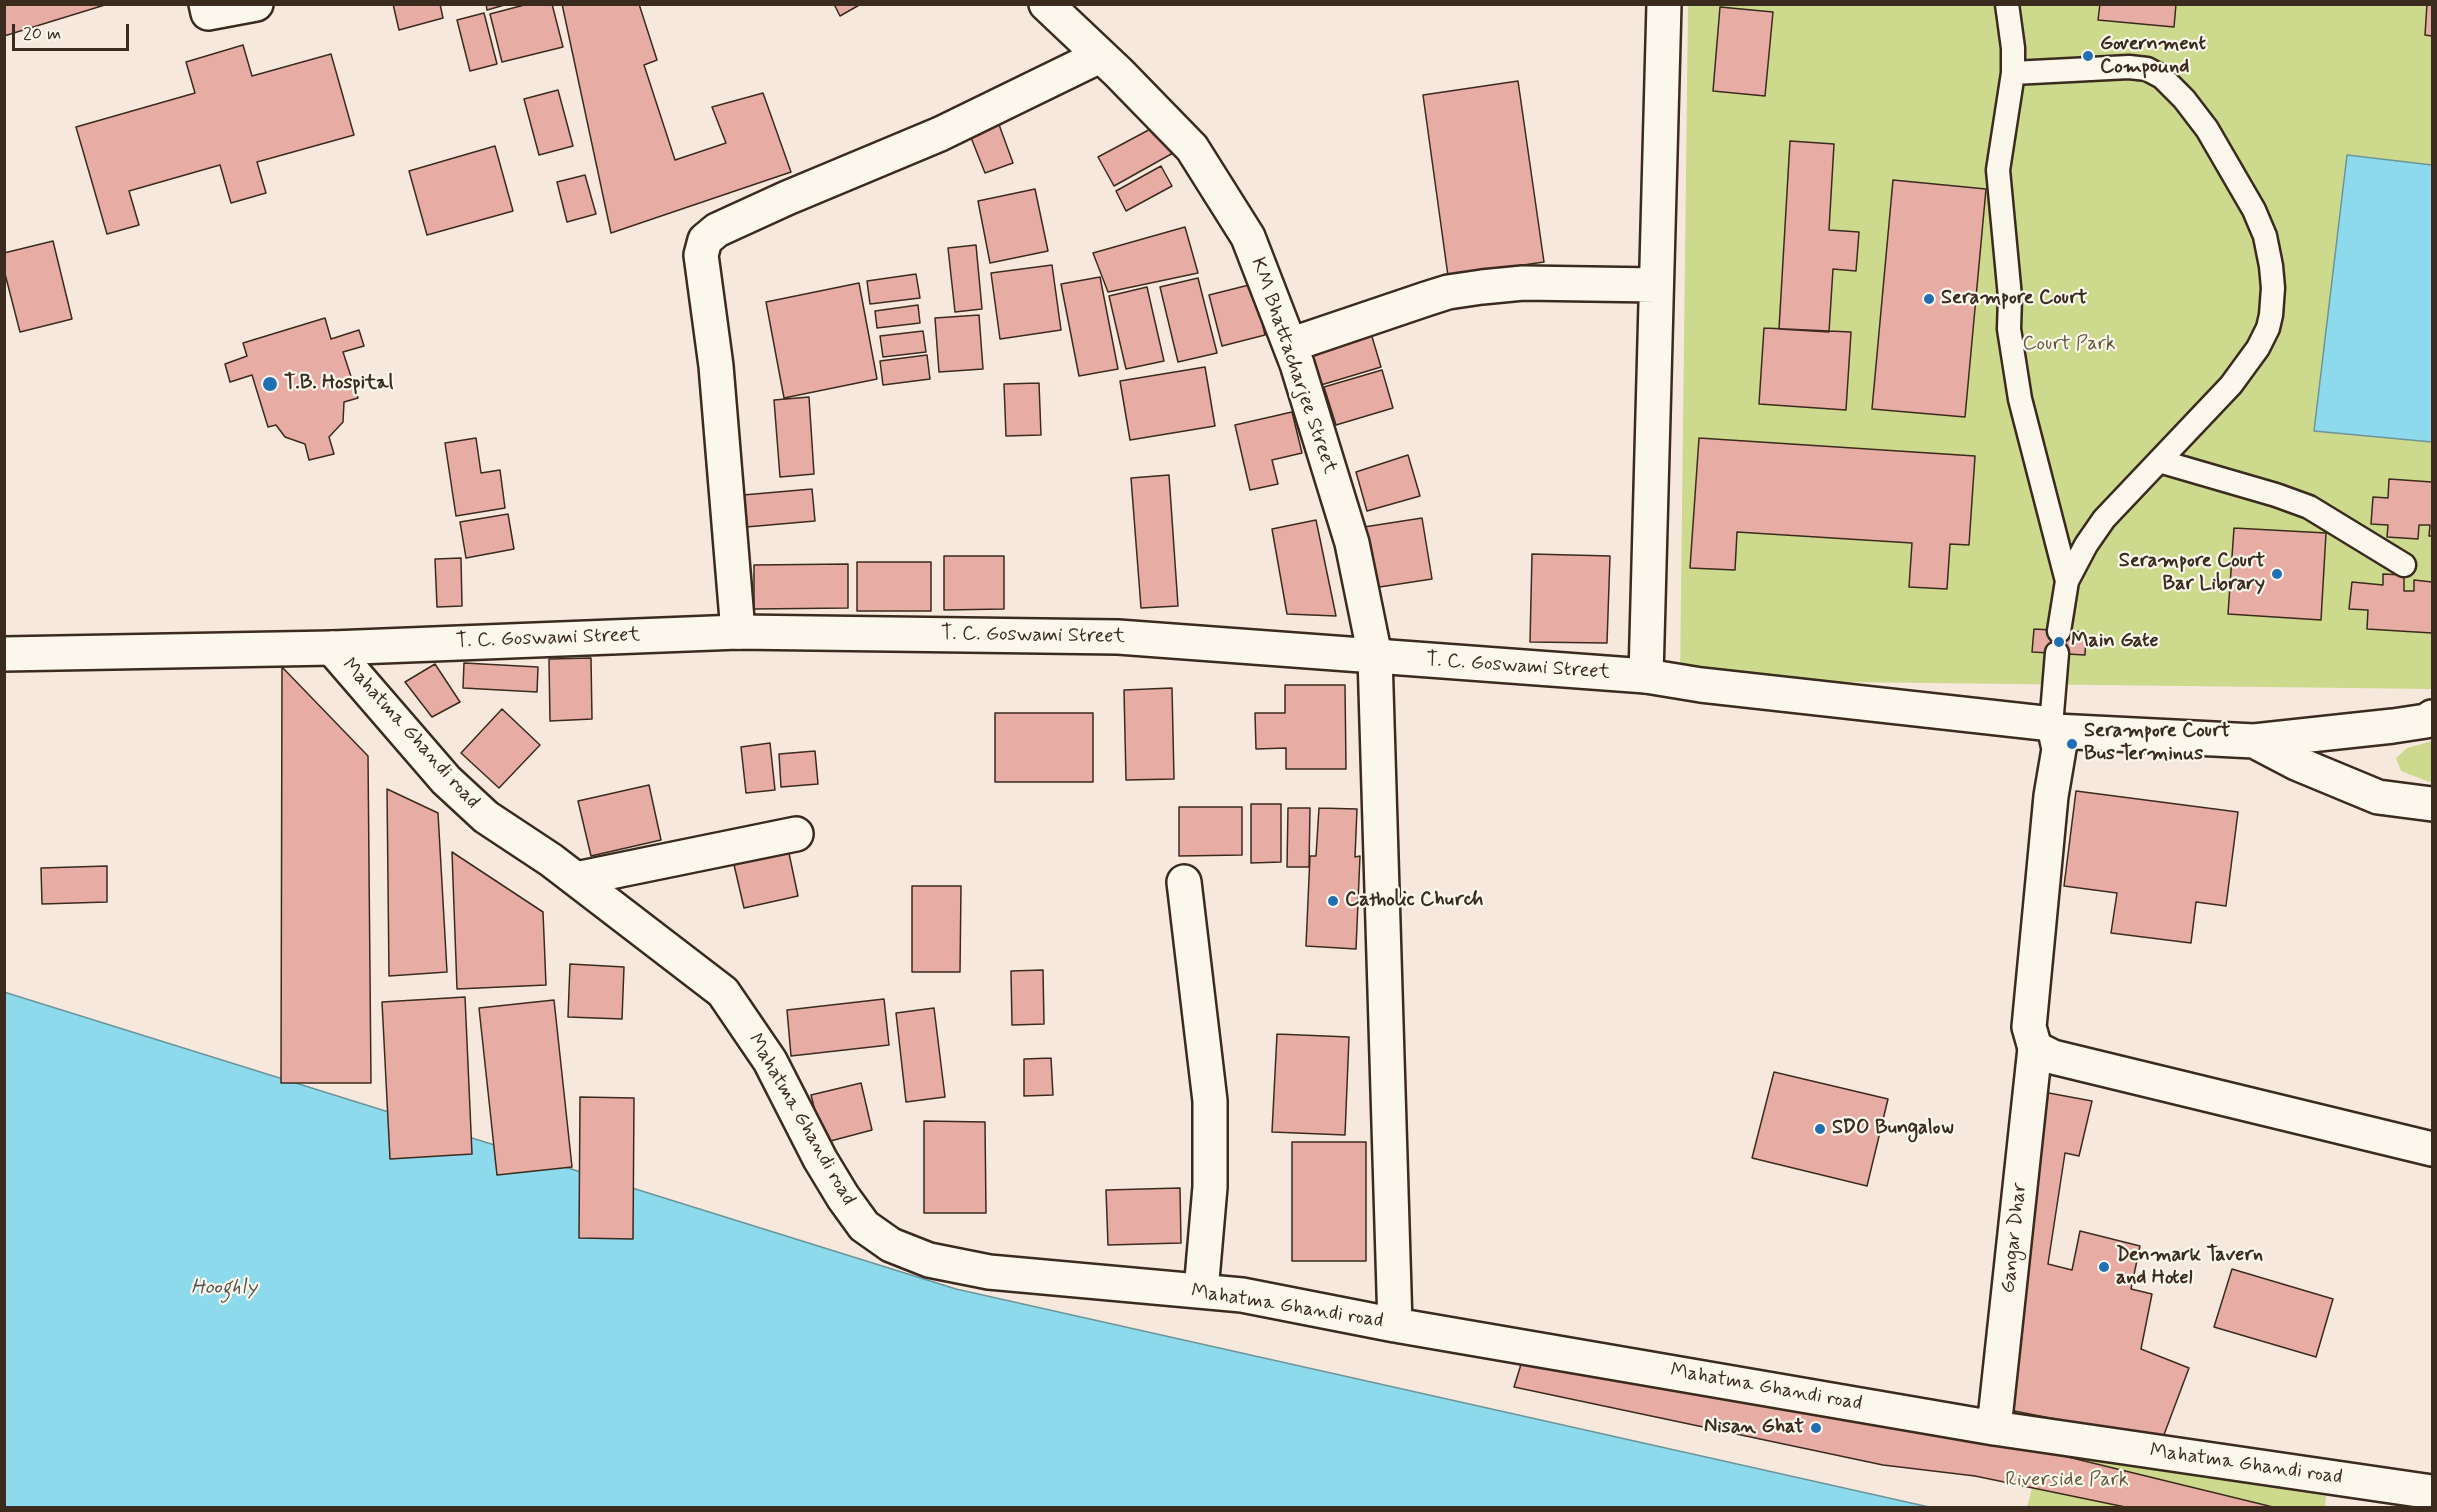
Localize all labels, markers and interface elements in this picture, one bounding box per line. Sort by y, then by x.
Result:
scale bar [15,12,132,50]
text: 20 m [23,22,61,46]
place label: Government Compound [2100,33,2206,80]
marker: Government Compound [2081,49,2095,63]
street label: KM Bhattacharjee Street [1245,255,1341,477]
place label: Serampore Court [1941,287,2087,311]
marker: Serampore Court [1922,292,1936,306]
park label: Court Park [2022,333,2116,357]
place label: T.B. Hospital [284,372,393,396]
marker: T.B. Hospital [261,375,279,393]
place label: Serampore Court Bar Library [2119,550,2265,597]
marker: Serampore Court Bar Library [2270,567,2284,581]
street label: T. C. Goswami Street [941,622,1125,650]
street label: T. C. Goswami Street [455,624,641,654]
place label: Main Gate [2071,630,2159,654]
marker: Main Gate [2052,635,2066,649]
street label: T. C. Goswami Street [1425,649,1611,685]
street label: Mahatma Ghandi road [336,654,484,814]
place label: Serampore Court Bus Terminus [2084,720,2230,767]
marker: Serampore Court Bus Terminus [2065,737,2079,751]
place label: Catholic Church [1345,889,1483,913]
marker: Catholic Church [1326,894,1340,908]
street label: Mahatma Ghandi road [742,1030,860,1210]
place label: SDO Bungalow [1832,1117,1954,1141]
marker: SDO Bungalow [1813,1122,1827,1136]
street label: Gangar Dhar [1997,1181,2033,1295]
place label: Denmark Tavern and Hotel [2116,1244,2263,1291]
marker: Denmark Tavern and Hotel [2097,1260,2111,1274]
water label: Hooghly [191,1276,257,1302]
street label: Mahatma Ghandi road [1189,1280,1385,1334]
street label: Mahatma Ghandi road [1668,1359,1864,1417]
place label: Nisan Ghat [1704,1416,1804,1440]
marker: Nisan Ghat [1809,1421,1823,1435]
street label: Mahatma Ghandi road [2148,1440,2344,1490]
park label: Riverside Park [2005,1469,2129,1493]

